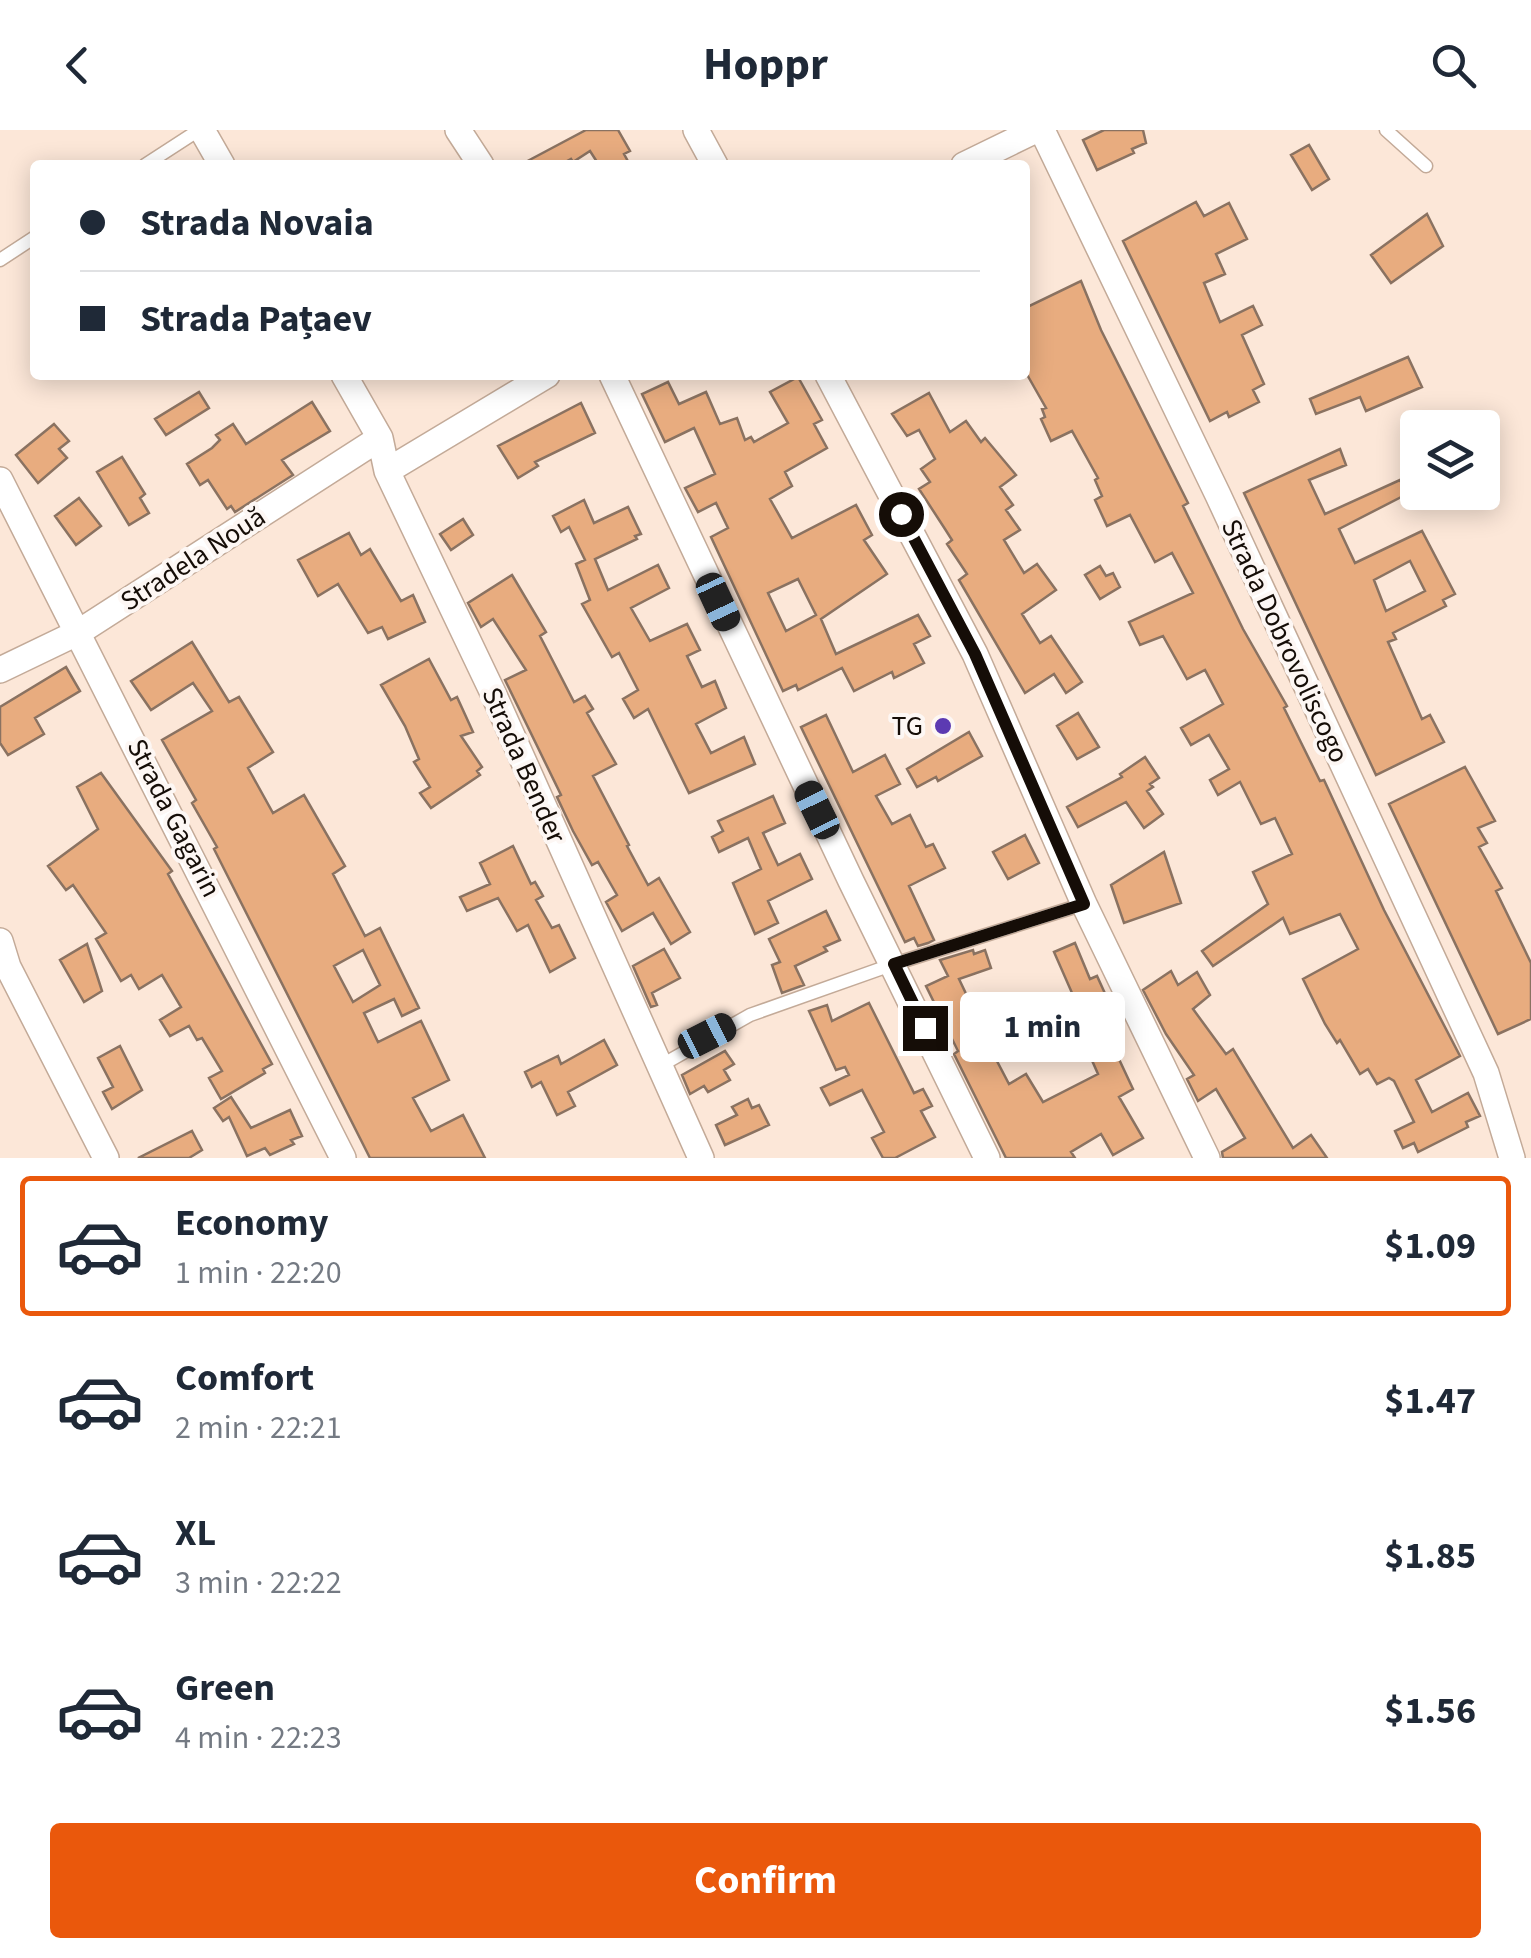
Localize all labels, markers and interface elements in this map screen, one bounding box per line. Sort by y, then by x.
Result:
text: Hoppr [703,33,828,97]
icon: back [50,38,105,93]
icon: search [1426,38,1481,93]
text: Strada Novaia [140,196,374,250]
text: Strada Pațaev [140,292,372,346]
map controls [1400,410,1500,510]
button: layers [1400,410,1500,510]
route start [879,492,924,537]
street label: Stradela Nouă [113,497,273,621]
street label: Strada Dobrovoliscogo [1211,513,1359,769]
car [692,568,744,636]
street label: Strada Bender [472,681,576,850]
place label: TG [891,706,923,746]
marker: TG [932,715,954,737]
street label: Strada Gagarin [117,732,231,904]
car [790,776,844,844]
callout: 1 min [960,993,1125,1063]
text: 1 min [1004,1004,1081,1050]
route end [903,1006,948,1051]
car [673,1009,741,1063]
text: Economy [175,1196,328,1250]
icon: car [55,1201,145,1291]
text: $1.09 [1384,1219,1476,1273]
text: 1 min · 22:20 [175,1250,342,1296]
text: Comfort [175,1351,314,1405]
icon: car [55,1356,145,1446]
text: $1.47 [1384,1374,1476,1428]
text: 2 min · 22:21 [175,1405,342,1451]
text: XL [175,1506,216,1560]
icon: car [55,1511,145,1601]
text: $1.85 [1384,1529,1476,1583]
text: 3 min · 22:22 [175,1560,342,1606]
text: Green [175,1661,275,1715]
icon: car [55,1666,145,1756]
text: $1.56 [1384,1684,1476,1738]
text: 4 min · 22:23 [175,1715,342,1761]
button: Confirm [50,1823,1481,1938]

